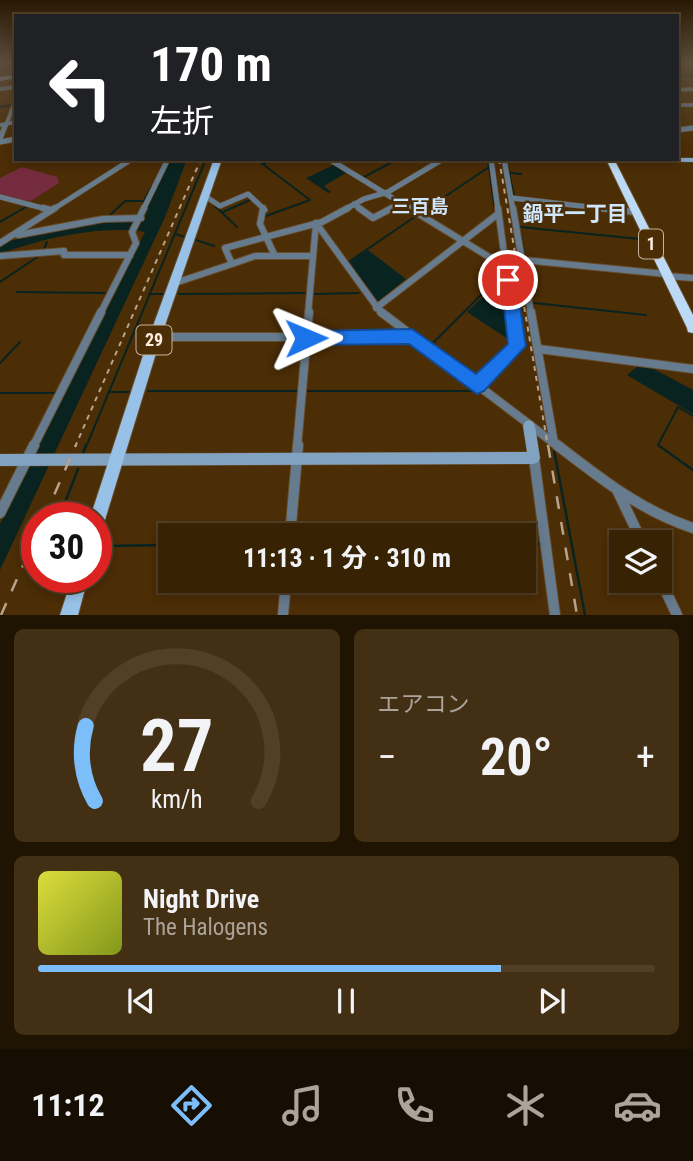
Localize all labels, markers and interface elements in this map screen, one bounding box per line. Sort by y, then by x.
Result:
text: 170 m [150,36,272,93]
icon: left [35,42,126,133]
text: 左折 [150,102,214,140]
district label: 三百島 [391,195,449,218]
district label: 鍋平一丁目 [523,202,628,226]
road number: 1 [639,230,663,258]
pin [478,250,538,310]
icon: arrive [489,261,527,299]
position arrow [269,301,343,375]
road number: 29 [136,326,172,354]
speed limit sign: 30 [21,502,112,593]
map controls [609,530,672,593]
button: layers [609,530,672,593]
text: 11:13 · 1 分 · 310 m [243,543,451,573]
text: エアコン [378,691,470,718]
text: 27 [140,704,214,790]
text: 20° [480,727,553,788]
text: − [378,735,397,779]
text: + [636,735,655,779]
text: km/h [151,785,202,814]
text: Night Drive [143,884,259,914]
text: The Halogens [143,914,268,941]
icon: previous [122,982,160,1020]
icon: pause [327,982,365,1020]
icon: next [533,982,571,1020]
icon: directions [167,1081,216,1130]
icon: music [278,1081,327,1130]
icon: phone [390,1081,439,1130]
icon: climate [501,1081,550,1130]
icon: car [613,1081,662,1130]
text: 11:12 [31,1086,105,1124]

